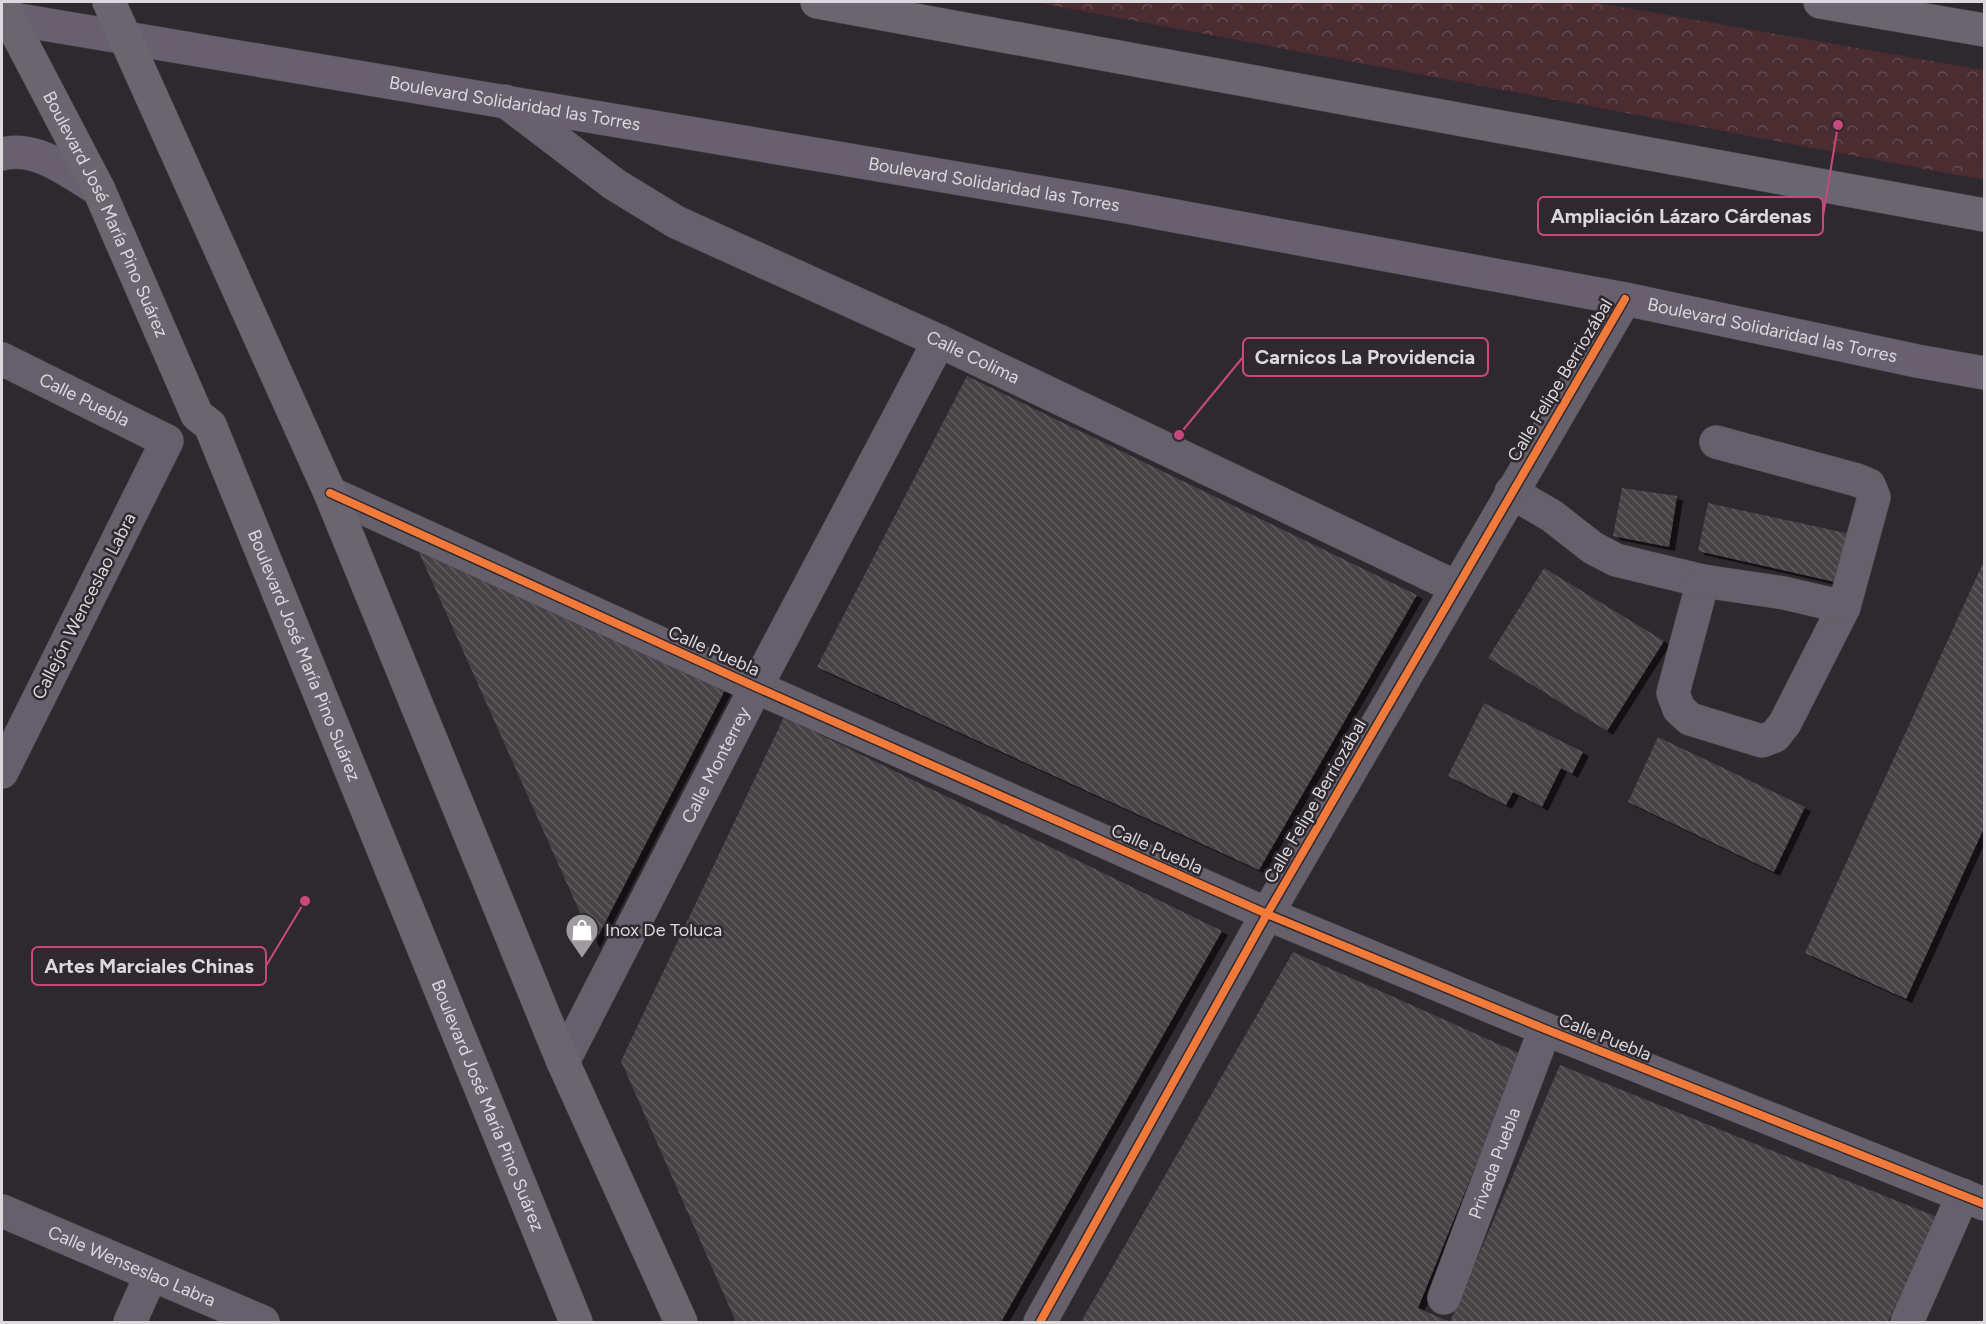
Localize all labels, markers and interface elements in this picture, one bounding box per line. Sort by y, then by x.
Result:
street label: Boulevard Solidaridad las Torres [387,72,642,136]
street label: Boulevard José María Pino Suárez [38,87,173,341]
street label: Boulevard Solidaridad las Torres [867,152,1122,217]
callout: Ampliación Lázaro Cárdenas [1538,197,1823,235]
text: Ampliación Lázaro Cárdenas [1551,204,1811,228]
street label: Boulevard Solidaridad las Torres [1646,293,1899,367]
street label: Calle Felipe Berriozábal [1503,295,1617,465]
street label: Calle Colima [923,326,1023,389]
callout: Carnicos La Providencia [1243,338,1488,376]
text: Carnicos La Providencia [1255,345,1475,369]
street label: Calle Puebla [35,368,133,432]
street label: Callejón Wenceslao Labra [27,509,141,703]
street label: Boulevard José María Pino Suárez [243,526,365,785]
street label: Calle Puebla [665,621,763,681]
street label: Calle Monterrey [677,703,755,827]
street label: Calle Felipe Berriozábal [1259,715,1371,887]
street label: Calle Puebla [1108,819,1206,879]
shop icon: Inox De Toluca [564,912,600,959]
place label: Inox De Toluca [605,919,722,941]
callout: Artes Marciales Chinas [32,947,266,985]
text: Artes Marciales Chinas [44,954,254,978]
street label: Boulevard José María Pino Suárez [426,976,549,1235]
street label: Calle Puebla [1555,1008,1655,1066]
street label: Privada Puebla [1464,1104,1526,1222]
street label: Calle Wenseslao Labra [45,1221,219,1312]

